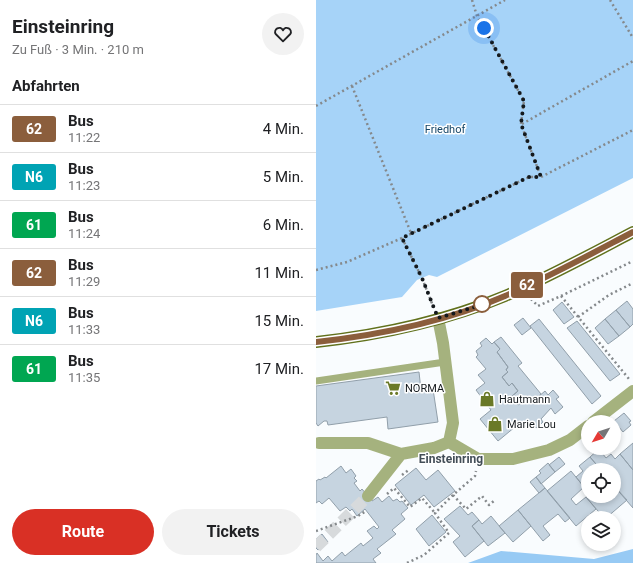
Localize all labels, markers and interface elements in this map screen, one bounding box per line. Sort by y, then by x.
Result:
button: heart [262,13,304,55]
text: Einsteinring [12,15,114,38]
your location [474,18,494,38]
text: Zu Fuß · 3 Min. · 210 m [12,42,144,57]
text: Abfahrten [12,77,80,95]
text: Bus [68,112,94,130]
text: 4 Min. [263,120,304,138]
text: 62 [26,121,42,137]
park label: Friedhof [425,123,465,136]
text: 11:22 [68,130,100,145]
text: Bus [68,160,94,178]
text: 5 Min. [263,168,304,186]
text: N6 [25,169,43,185]
text: 11:23 [68,178,100,193]
text: Bus [68,208,94,226]
text: 6 Min. [263,216,304,234]
text: 61 [26,217,42,233]
text: 11:24 [68,226,100,241]
text: Bus [68,256,94,274]
text: 11 Min. [254,264,304,282]
text: 62 [26,265,42,281]
line badge: 62 [509,272,545,298]
text: 11:29 [68,274,100,289]
text: 62 [519,277,535,293]
unlabelled marker [473,295,491,313]
text: Bus [68,304,94,322]
text: 15 Min. [254,312,304,330]
text: N6 [25,313,43,329]
text: 11:33 [68,322,100,337]
text: Bus [68,352,94,370]
text: 17 Min. [254,360,304,378]
text: 61 [26,361,42,377]
text: 11:35 [68,370,100,385]
supermarket icon: NORMA [384,379,402,397]
place label: NORMA [405,382,445,395]
shop icon: Hautmann [478,390,496,408]
place label: Hautmann [499,393,550,406]
shop icon: Marie Lou [486,415,504,433]
north arrow [581,415,621,455]
map controls [581,415,621,551]
place label: Marie Lou [507,418,556,431]
district label: Einsteinring [419,452,483,466]
button: locate [581,463,621,503]
button: Route [12,509,154,555]
button: Tickets [162,509,304,555]
button: layers [581,511,621,551]

